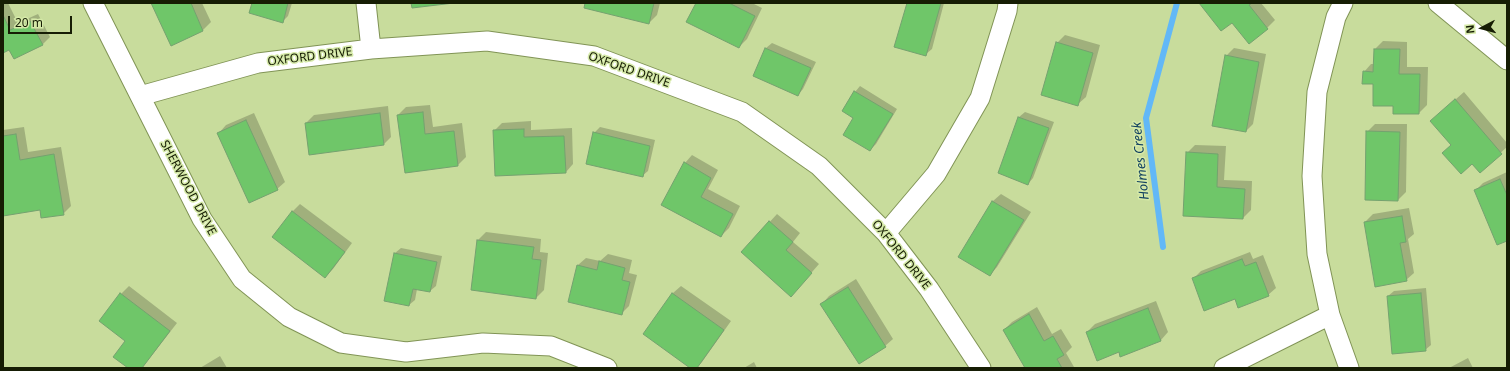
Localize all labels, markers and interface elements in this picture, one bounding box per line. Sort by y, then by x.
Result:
scale bar [10,8,74,34]
north arrow [1462,8,1502,48]
text: 20 m [15,14,43,31]
text: N [1462,24,1477,35]
street label: OXFORD DRIVE [267,45,353,69]
street label: OXFORD DRIVE [586,49,672,91]
water label: Holmes Creek [1129,121,1153,201]
street label: SHERWOOD DRIVE [157,138,219,238]
street label: OXFORD DRIVE [869,217,933,293]

